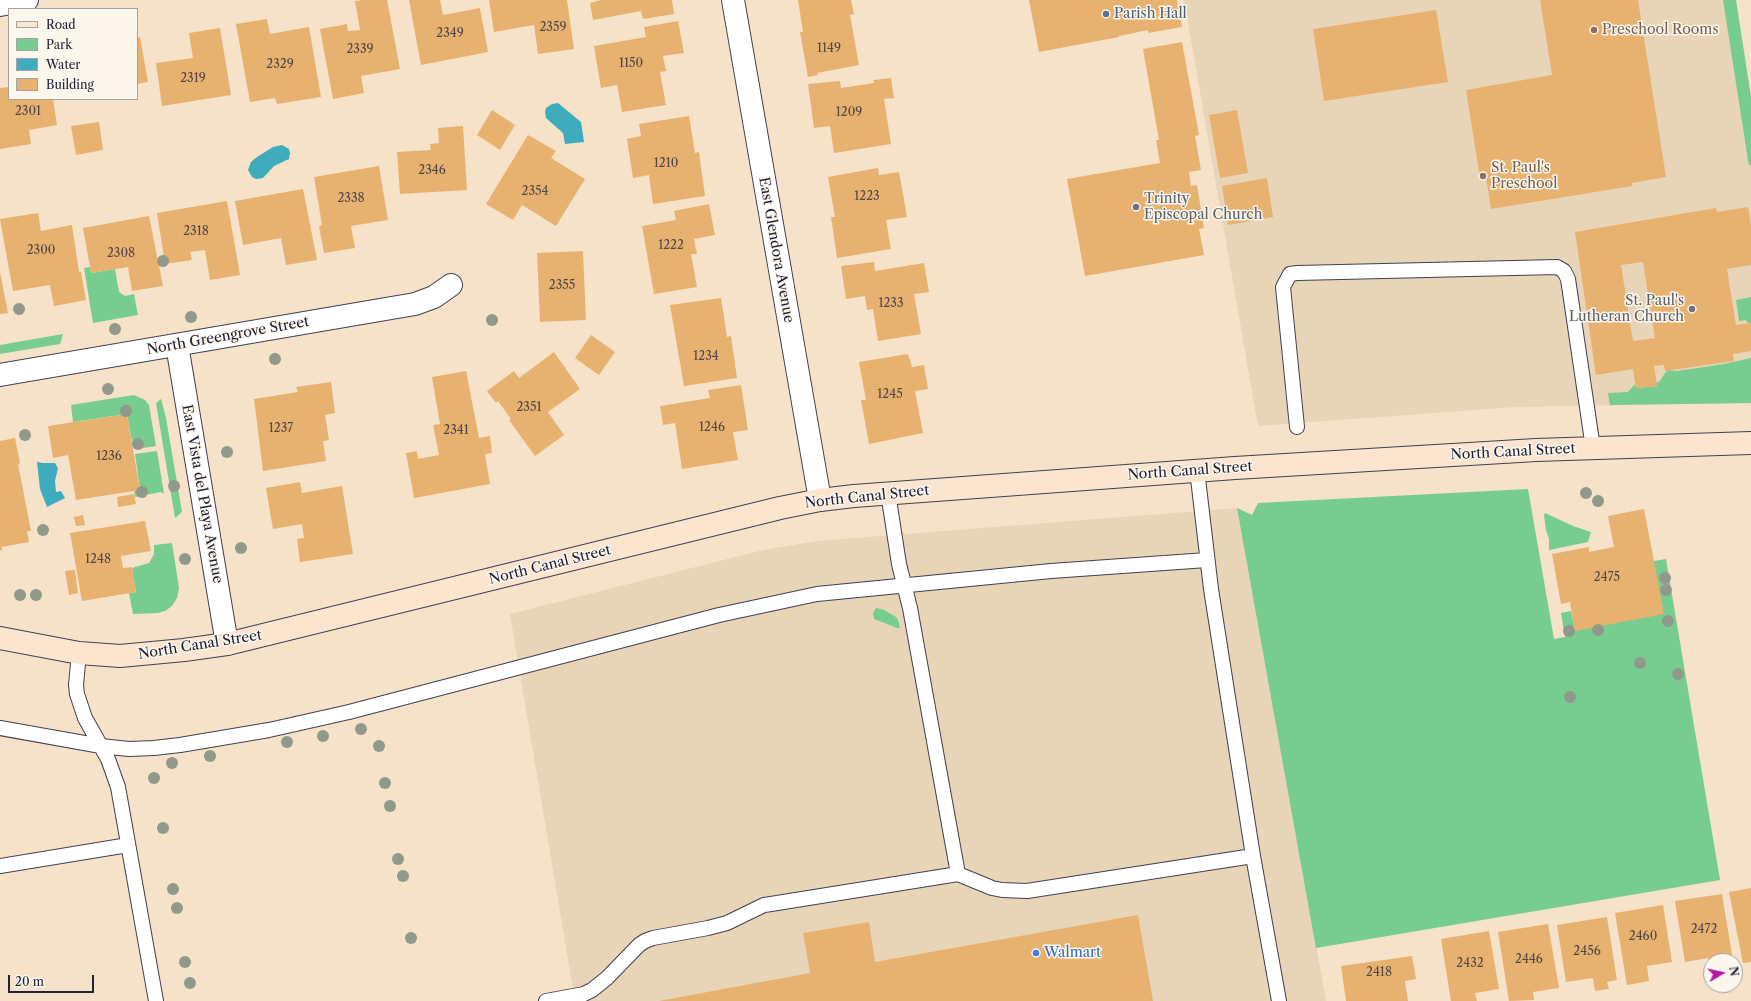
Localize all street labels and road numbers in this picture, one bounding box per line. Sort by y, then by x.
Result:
street label: East Glendora Avenue [755,176,797,324]
street label: North Greengrove Street [146,313,310,359]
street label: East Vista del Playa Avenue [178,403,226,585]
street label: North Canal Street [1450,440,1576,464]
street label: North Canal Street [1127,458,1253,484]
street label: North Canal Street [804,482,930,512]
street label: North Canal Street [487,542,613,588]
street label: North Canal Street [137,627,263,663]

